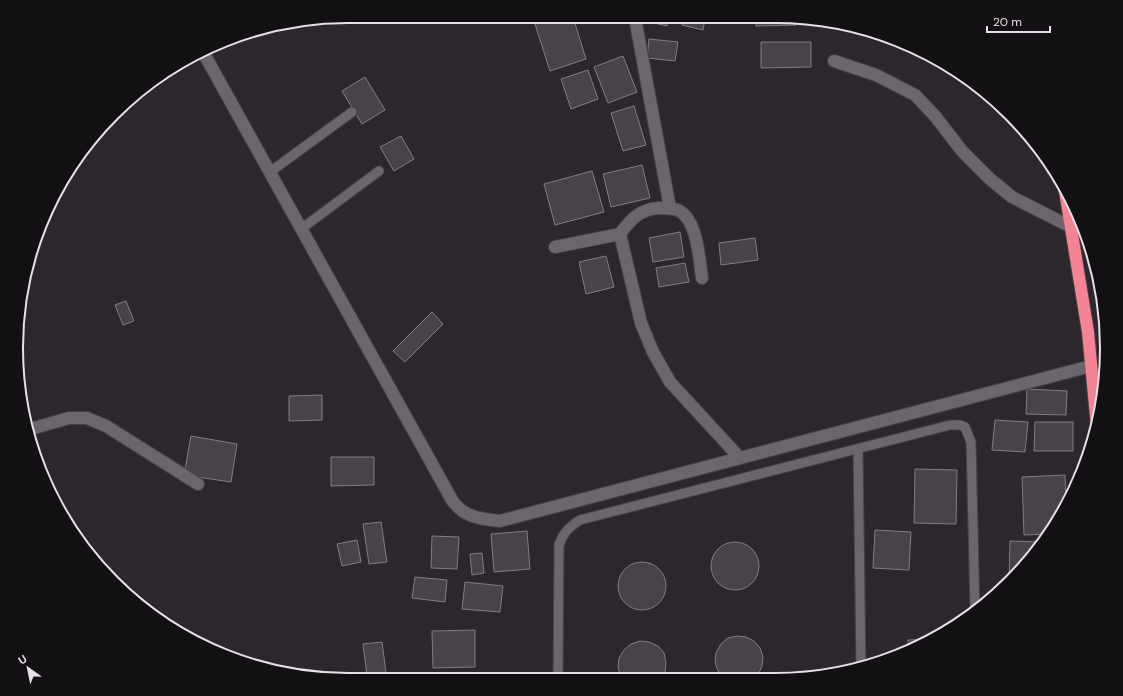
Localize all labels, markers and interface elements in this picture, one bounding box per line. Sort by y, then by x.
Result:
scale bar [987,8,1050,34]
text: 20 m [993,14,1022,30]
north arrow [8,648,48,688]
text: U [16,652,30,668]

